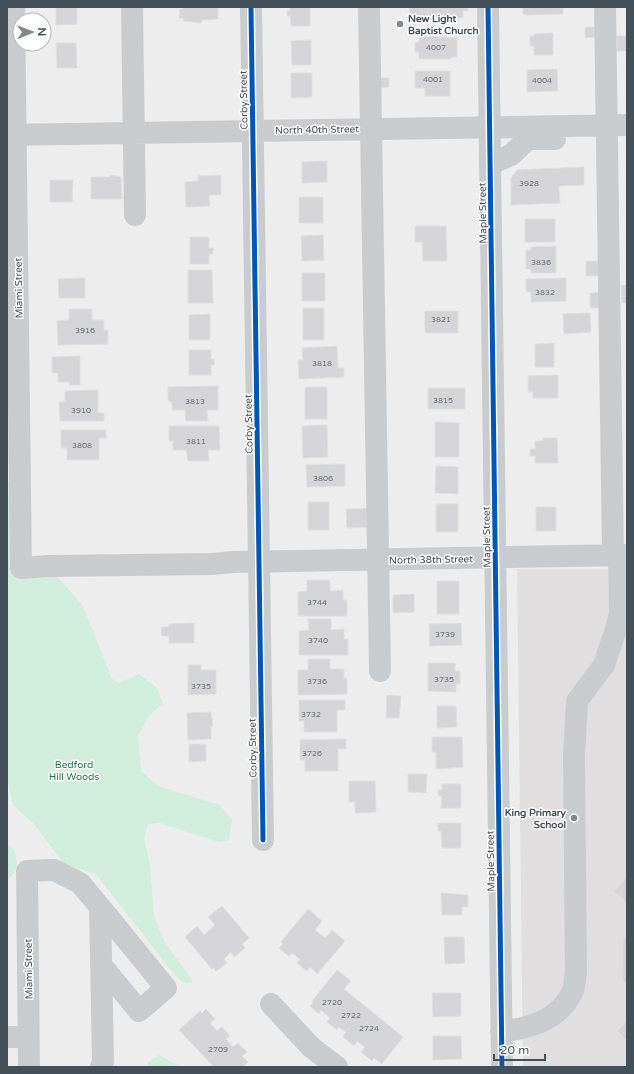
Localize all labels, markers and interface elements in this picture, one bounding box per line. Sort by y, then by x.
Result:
north arrow [12,12,52,52]
place label: New Light Baptist Church [408,13,479,37]
marker: New Light Baptist Church [395,19,405,29]
text: N [35,27,48,36]
house number: 4007 [426,43,446,52]
street label: Corby Street [237,70,251,130]
house number: 4001 [423,75,443,84]
house number: 4004 [532,76,552,85]
street label: North 40th Street [275,123,359,137]
house number: 3928 [519,179,539,188]
street label: Maple Street [476,182,490,244]
street label: Miami Street [12,257,26,318]
house number: 3836 [531,258,551,267]
house number: 3832 [535,288,555,297]
house number: 3821 [431,315,451,324]
house number: 3916 [75,326,95,335]
house number: 3818 [312,359,332,368]
street label: Corby Street [242,394,256,454]
house number: 3815 [433,396,453,405]
house number: 3813 [185,397,205,406]
house number: 3910 [71,406,91,415]
house number: 3811 [186,437,206,446]
house number: 3808 [72,441,92,450]
house number: 3806 [313,474,333,483]
street label: Maple Street [480,506,494,568]
street label: North 38th Street [389,553,473,567]
house number: 3744 [307,598,327,607]
house number: 3739 [435,630,455,639]
house number: 3740 [308,636,328,645]
house number: 3735 [434,675,454,684]
house number: 3736 [307,677,327,686]
house number: 3735 [191,682,211,691]
house number: 3732 [301,710,321,719]
street label: Corby Street [246,718,260,778]
house number: 3726 [302,749,322,758]
park label: Bedford Hill Woods [49,759,99,783]
place label: King Primary School [505,807,567,831]
marker: King Primary School [569,813,579,823]
street label: Maple Street [484,830,498,892]
street label: Miami Street [22,938,36,999]
house number: 2720 [322,998,342,1007]
house number: 2722 [341,1011,361,1020]
house number: 2724 [359,1024,379,1033]
scale bar [494,1036,545,1062]
text: 20 m [500,1043,529,1057]
house number: 2709 [208,1045,228,1054]

